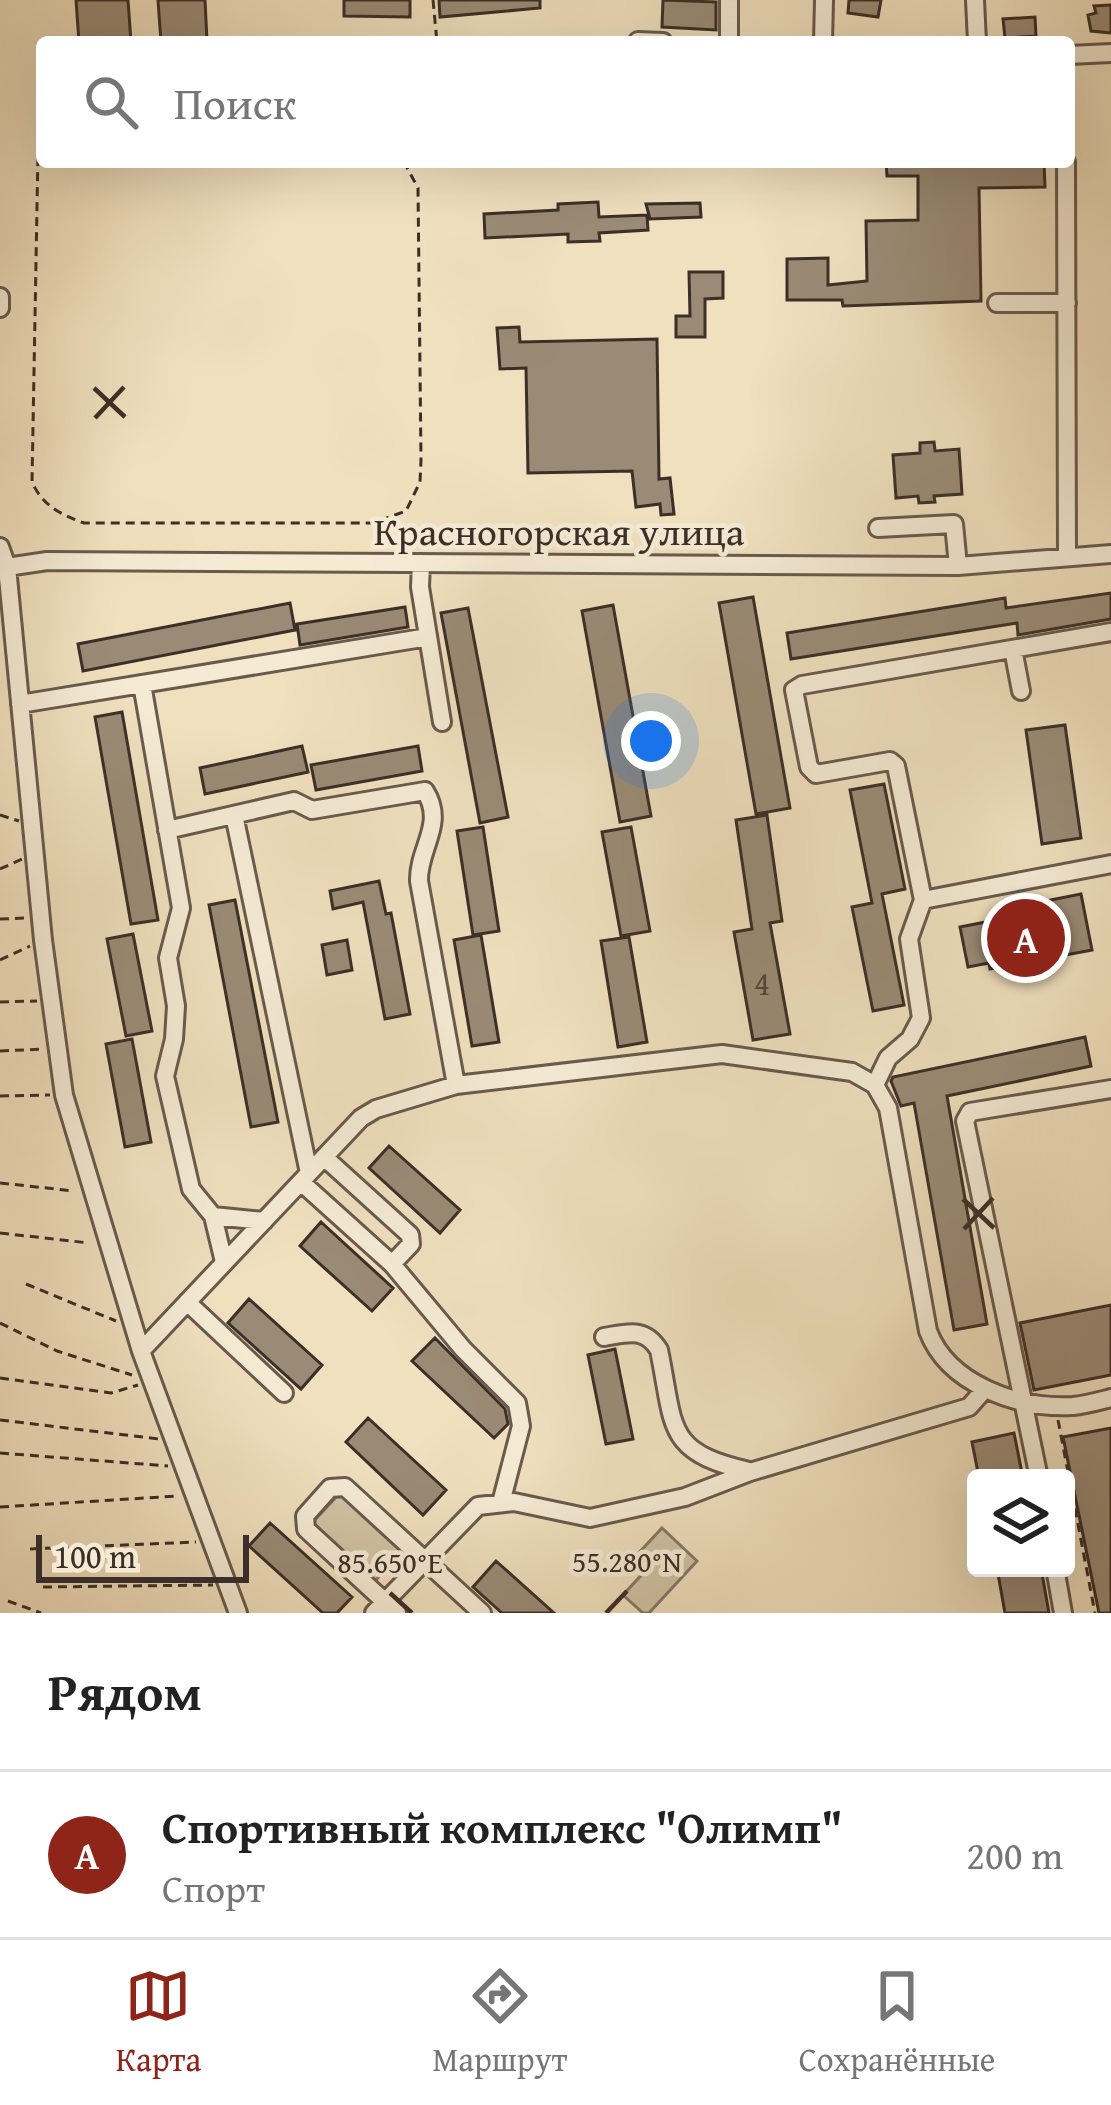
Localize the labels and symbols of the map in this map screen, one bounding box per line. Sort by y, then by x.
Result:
street label: Красногорская улица [374,502,745,559]
your location [621,711,681,771]
pin: A [987,893,1065,983]
house number: 4 [754,959,770,1007]
scale bar [36,1529,249,1582]
text: 55.280°N [572,1539,682,1583]
text: 85.650°E [337,1540,443,1584]

